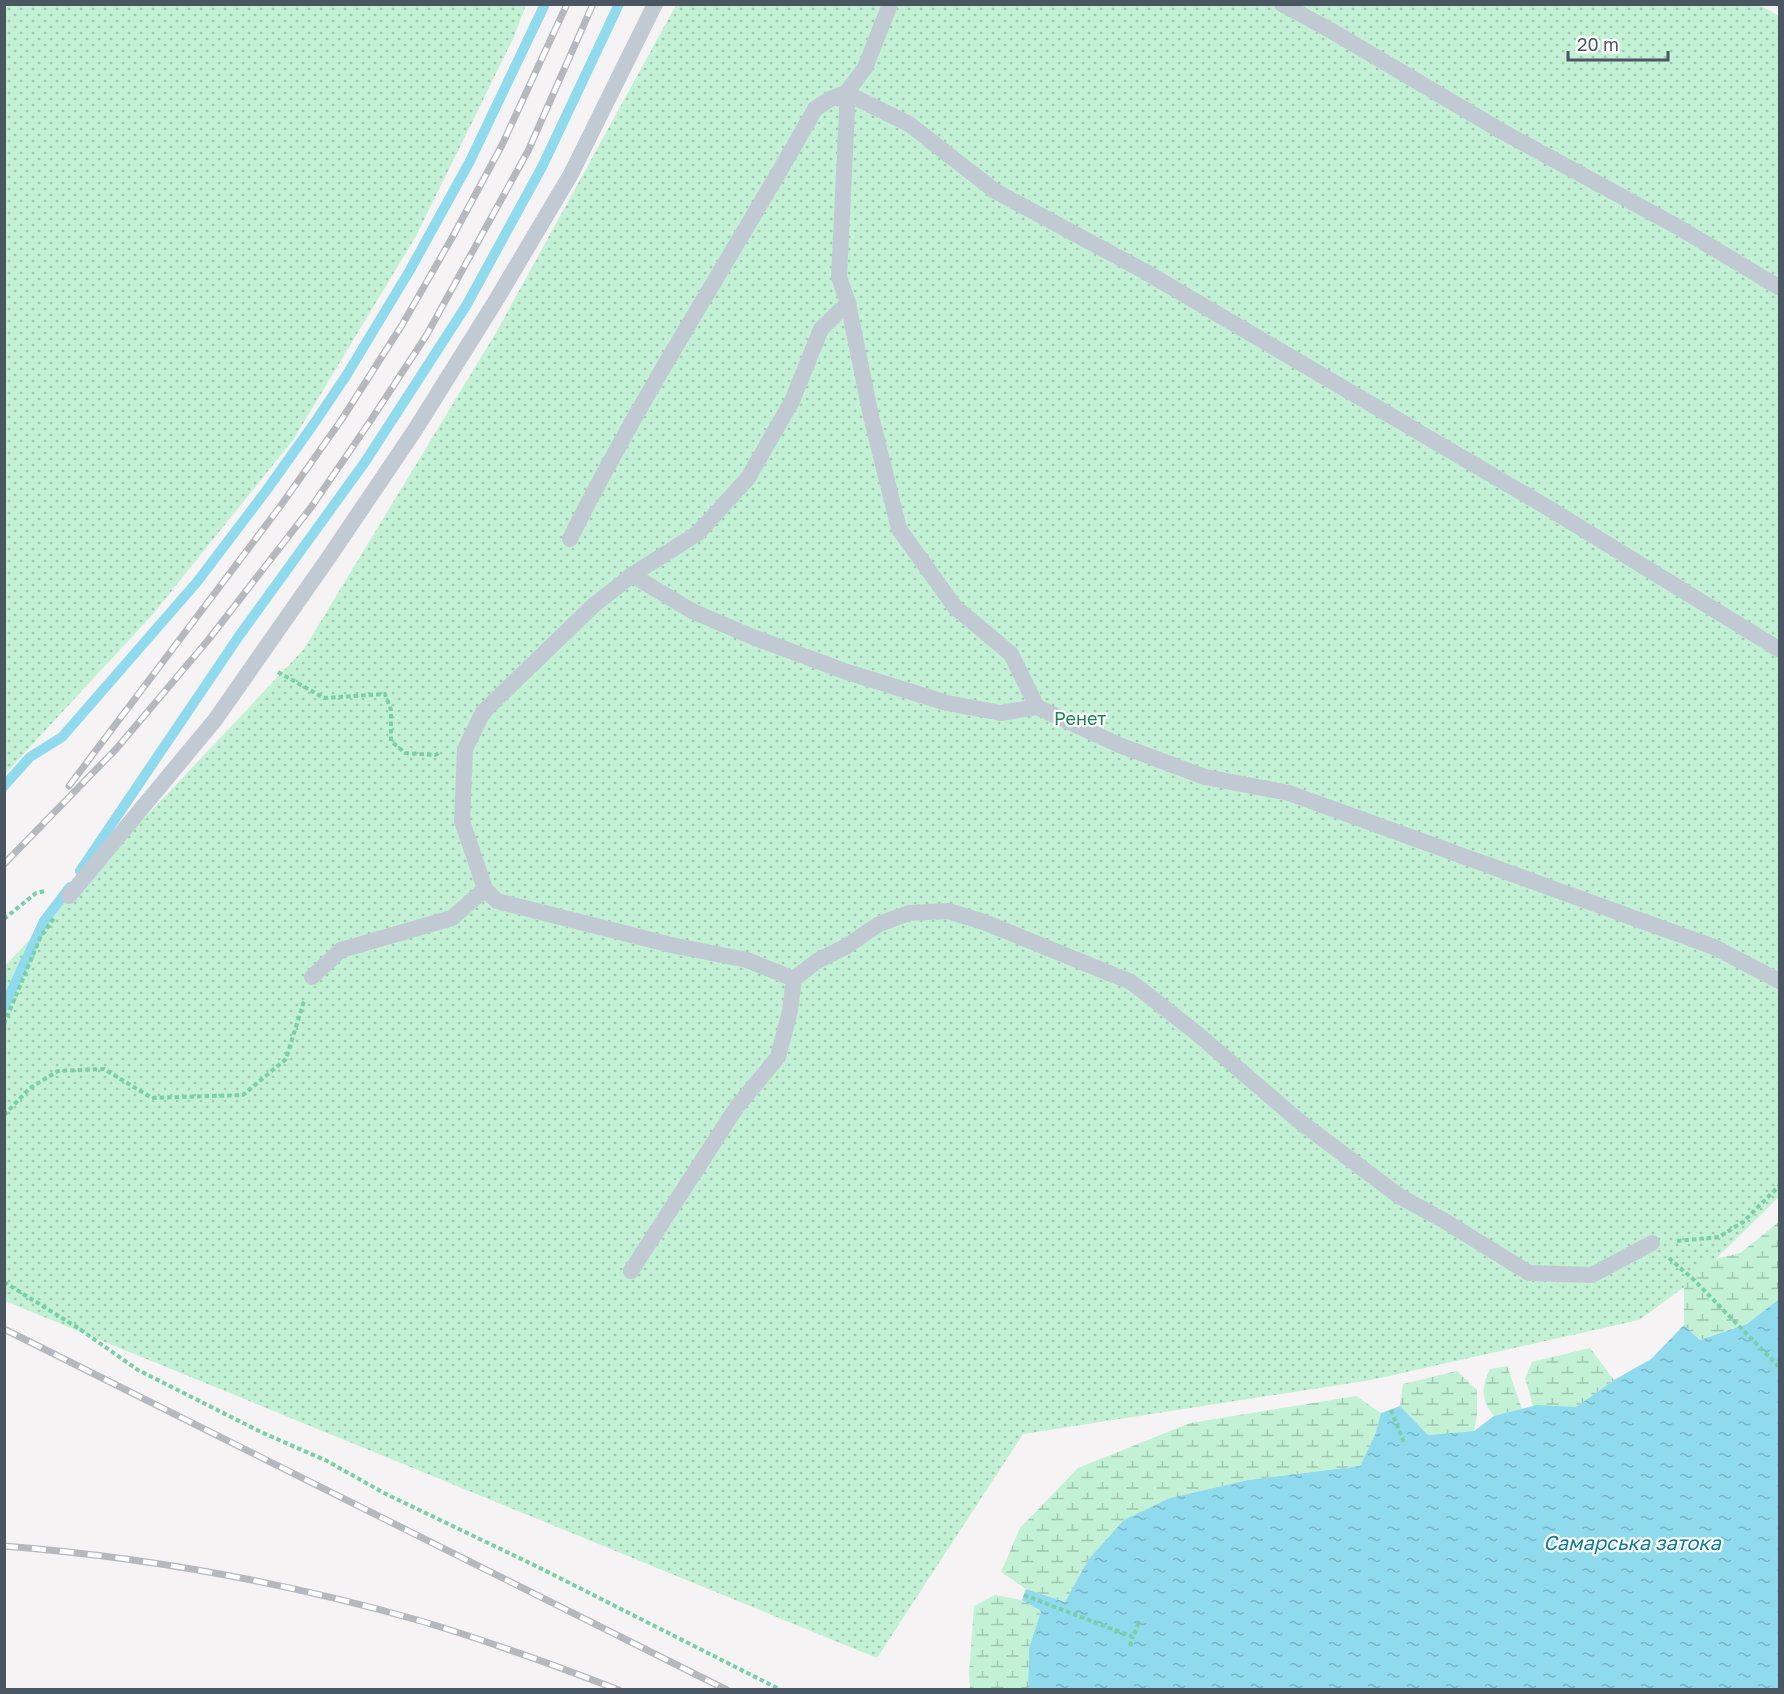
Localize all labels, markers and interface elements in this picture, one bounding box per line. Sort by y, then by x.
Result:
scale bar [1568,24,1668,62]
text: 20 m [1577,33,1619,55]
park label: Ренет [1054,707,1106,729]
water label: Самарська затока [1543,1530,1722,1554]

